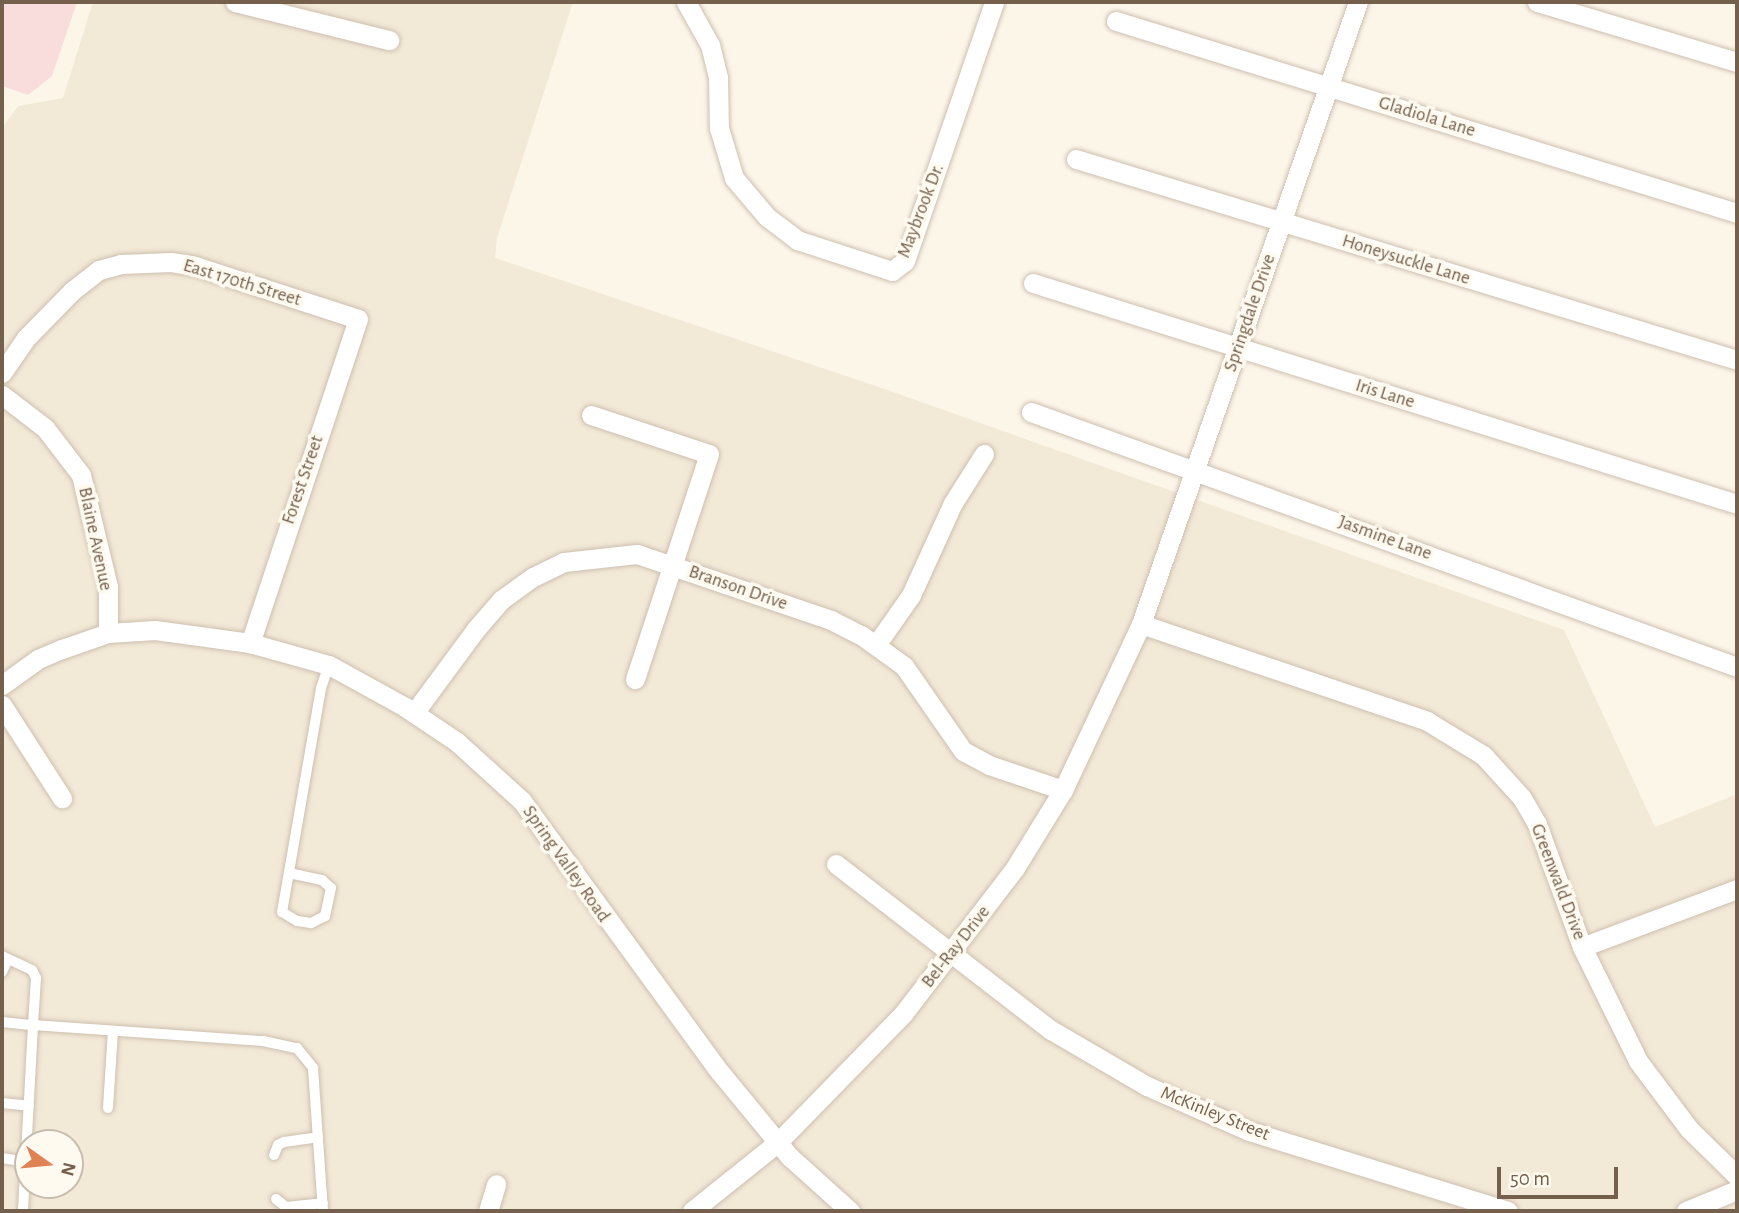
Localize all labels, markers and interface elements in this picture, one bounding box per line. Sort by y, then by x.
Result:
street label: Gladiola Lane [1376,91,1478,143]
street label: Maybrook Dr. [893,161,949,261]
street label: Honeysuckle Lane [1339,230,1473,290]
street label: Springdale Drive [1219,251,1281,375]
street label: East 170th Street [180,254,304,312]
street label: Iris Lane [1353,374,1417,414]
street label: Forest Street [277,433,329,527]
street label: Blaine Avenue [73,485,117,593]
street label: Jasmine Lane [1335,511,1435,565]
street label: Branson Drive [686,560,790,616]
street label: Spring Valley Road [517,801,615,927]
street label: Greenwald Drive [1525,821,1591,943]
street label: Bel-Ray Drive [917,901,995,993]
street label: McKinley Street [1157,1082,1273,1146]
north arrow [14,1129,84,1199]
scale bar [1501,1154,1622,1198]
text: N [57,1160,79,1178]
text: 50 m [1510,1168,1550,1189]

